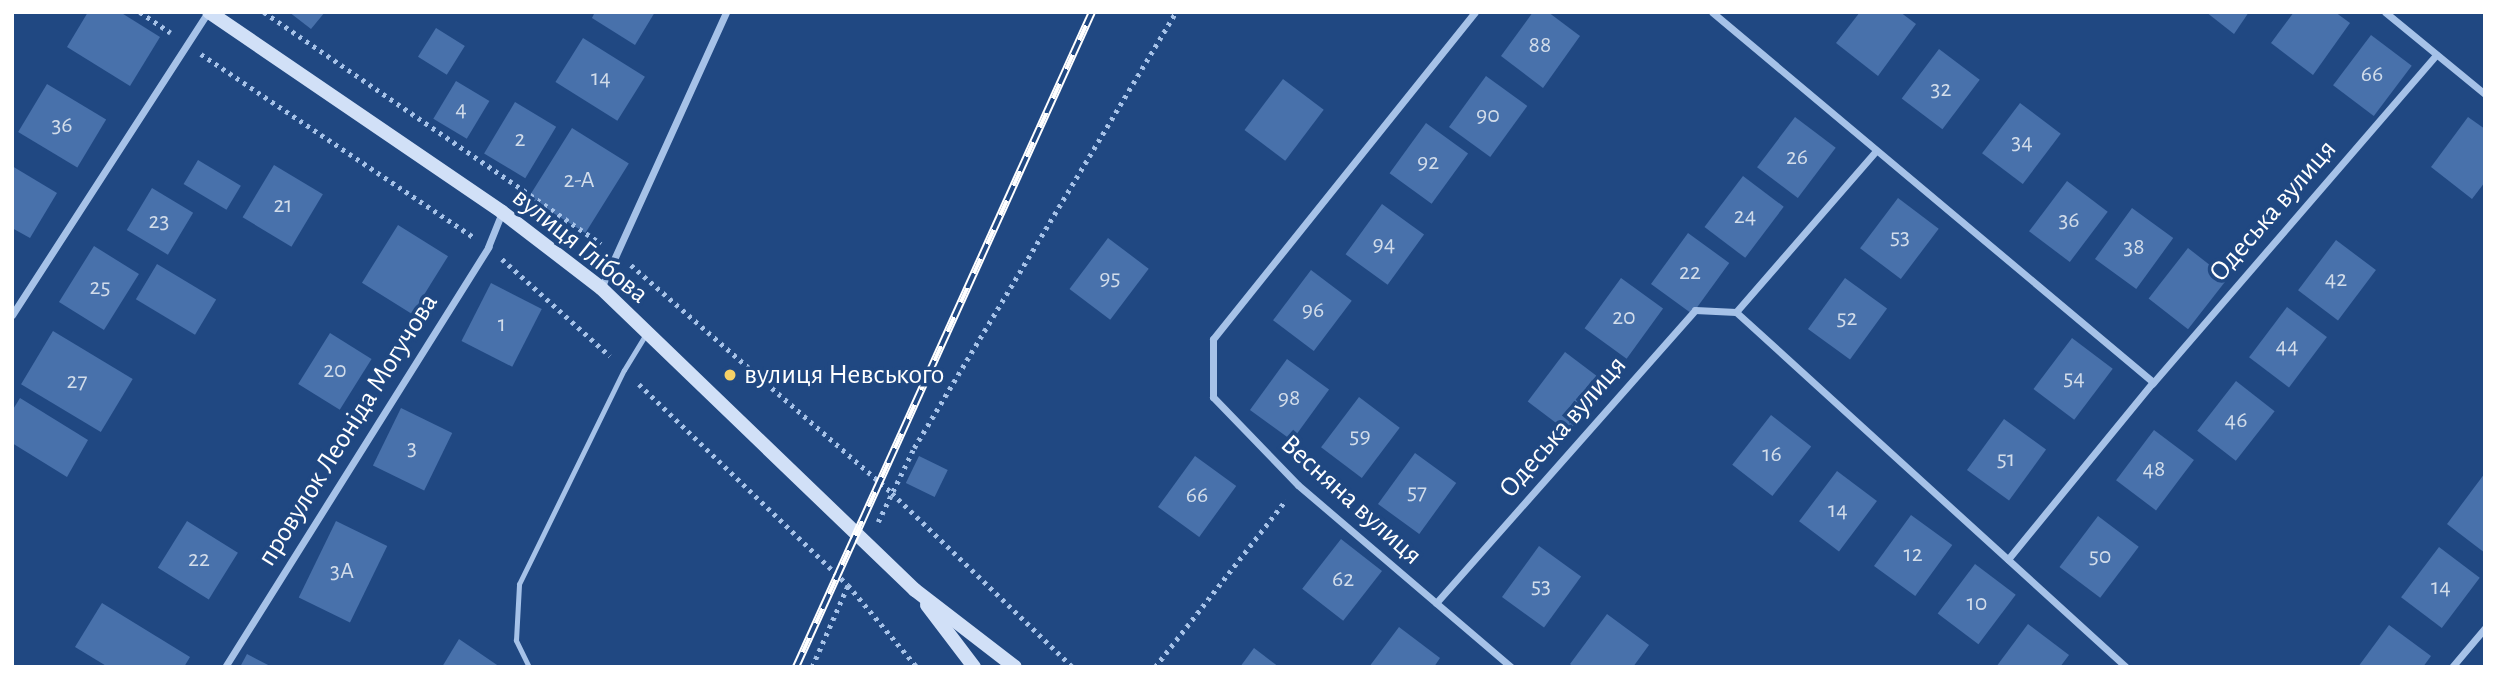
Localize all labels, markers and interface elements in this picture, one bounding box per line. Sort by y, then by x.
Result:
house number: 88 [1529,32,1551,60]
house number: 66 [2361,61,2383,89]
house number: 14 [591,65,611,93]
house number: 32 [1931,76,1951,104]
house number: 4 [455,96,467,124]
house number: 90 [1476,102,1500,130]
house number: 36 [51,112,73,140]
house number: 2 [515,126,525,154]
house number: 34 [2011,129,2033,157]
street label: Одеська вулиця [2202,133,2344,289]
house number: 26 [1786,144,1808,172]
house number: 92 [1417,149,1439,177]
house number: 2-А [563,167,595,195]
street label: вулиця Глібова [505,181,655,311]
house number: 21 [273,192,293,220]
house number: 24 [1734,203,1756,231]
house number: 36 [2058,207,2080,235]
house number: 23 [149,208,169,236]
house number: 53 [1890,224,1910,252]
house number: 94 [1373,231,1395,259]
house number: 38 [2123,234,2145,262]
house number: 22 [1679,259,1701,287]
house number: 95 [1099,265,1121,293]
house number: 42 [2325,266,2347,294]
house number: 25 [90,274,110,302]
street label: провулок Леоніда Могучова [250,288,446,572]
house number: 96 [1302,297,1324,325]
house number: 20 [1612,304,1636,332]
house number: 52 [1837,305,1857,333]
house number: 1 [498,311,506,339]
house number: 44 [2275,333,2299,361]
street label: Одеська вулиця [1492,349,1634,505]
house number: 20 [323,357,347,385]
place label: вулиця Невського [744,358,944,392]
house number: 54 [2063,365,2085,393]
marker: вулиця Невського [722,367,738,383]
house number: 27 [67,368,87,396]
house number: 98 [1278,385,1300,413]
house number: 46 [2225,407,2247,435]
house number: 59 [1349,423,1371,451]
street label: Весняна вулиця [1273,428,1429,572]
house number: 3 [407,435,417,463]
house number: 16 [1762,441,1782,469]
house number: 51 [1997,446,2015,474]
house number: 48 [2143,456,2165,484]
house number: 57 [1407,479,1427,507]
house number: 66 [1186,482,1208,510]
house number: 14 [1828,497,1848,525]
house number: 12 [1903,541,1923,569]
house number: 50 [2089,543,2111,571]
house number: 22 [188,546,210,574]
house number: 3А [330,558,354,586]
house number: 62 [1332,566,1354,594]
house number: 53 [1531,573,1551,601]
house number: 14 [2431,574,2451,602]
house number: 10 [1967,590,1987,618]

